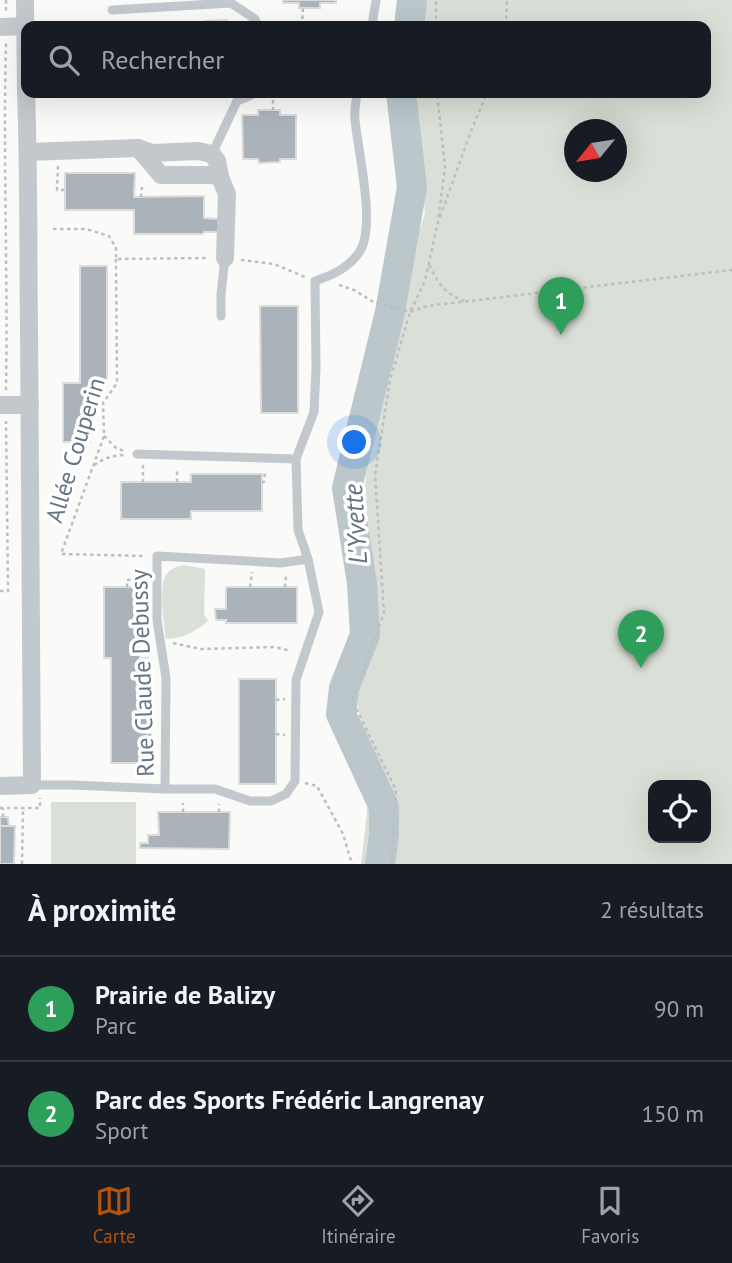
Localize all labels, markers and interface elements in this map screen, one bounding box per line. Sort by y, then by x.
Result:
search box [21,21,711,98]
icon: search [45,41,83,79]
text: Rechercher [101,43,224,76]
north arrow [564,119,627,182]
pin: 1 [538,277,584,335]
street label: Allée Couperin [38,374,112,526]
your location [337,425,371,459]
water label: L'Yvette [336,483,374,565]
street label: Rue Claude Debussy [123,569,161,777]
pin: 2 [618,610,664,668]
map controls [648,780,711,843]
button: locate [648,780,711,843]
text: À proximité [28,890,176,929]
text: 2 résultats [600,895,704,924]
text: Prairie de Balizy [95,978,275,1011]
text: 1 [44,994,58,1023]
text: 90 m [654,994,704,1023]
text: Parc [95,1011,137,1040]
text: Parc des Sports Frédéric Langrenay [95,1083,484,1116]
text: 2 [44,1099,58,1128]
text: 150 m [642,1099,704,1128]
text: Sport [95,1116,148,1145]
tab: Carte [93,1182,136,1248]
tab: Itinéraire [321,1182,396,1248]
tab: Favoris [581,1182,639,1248]

